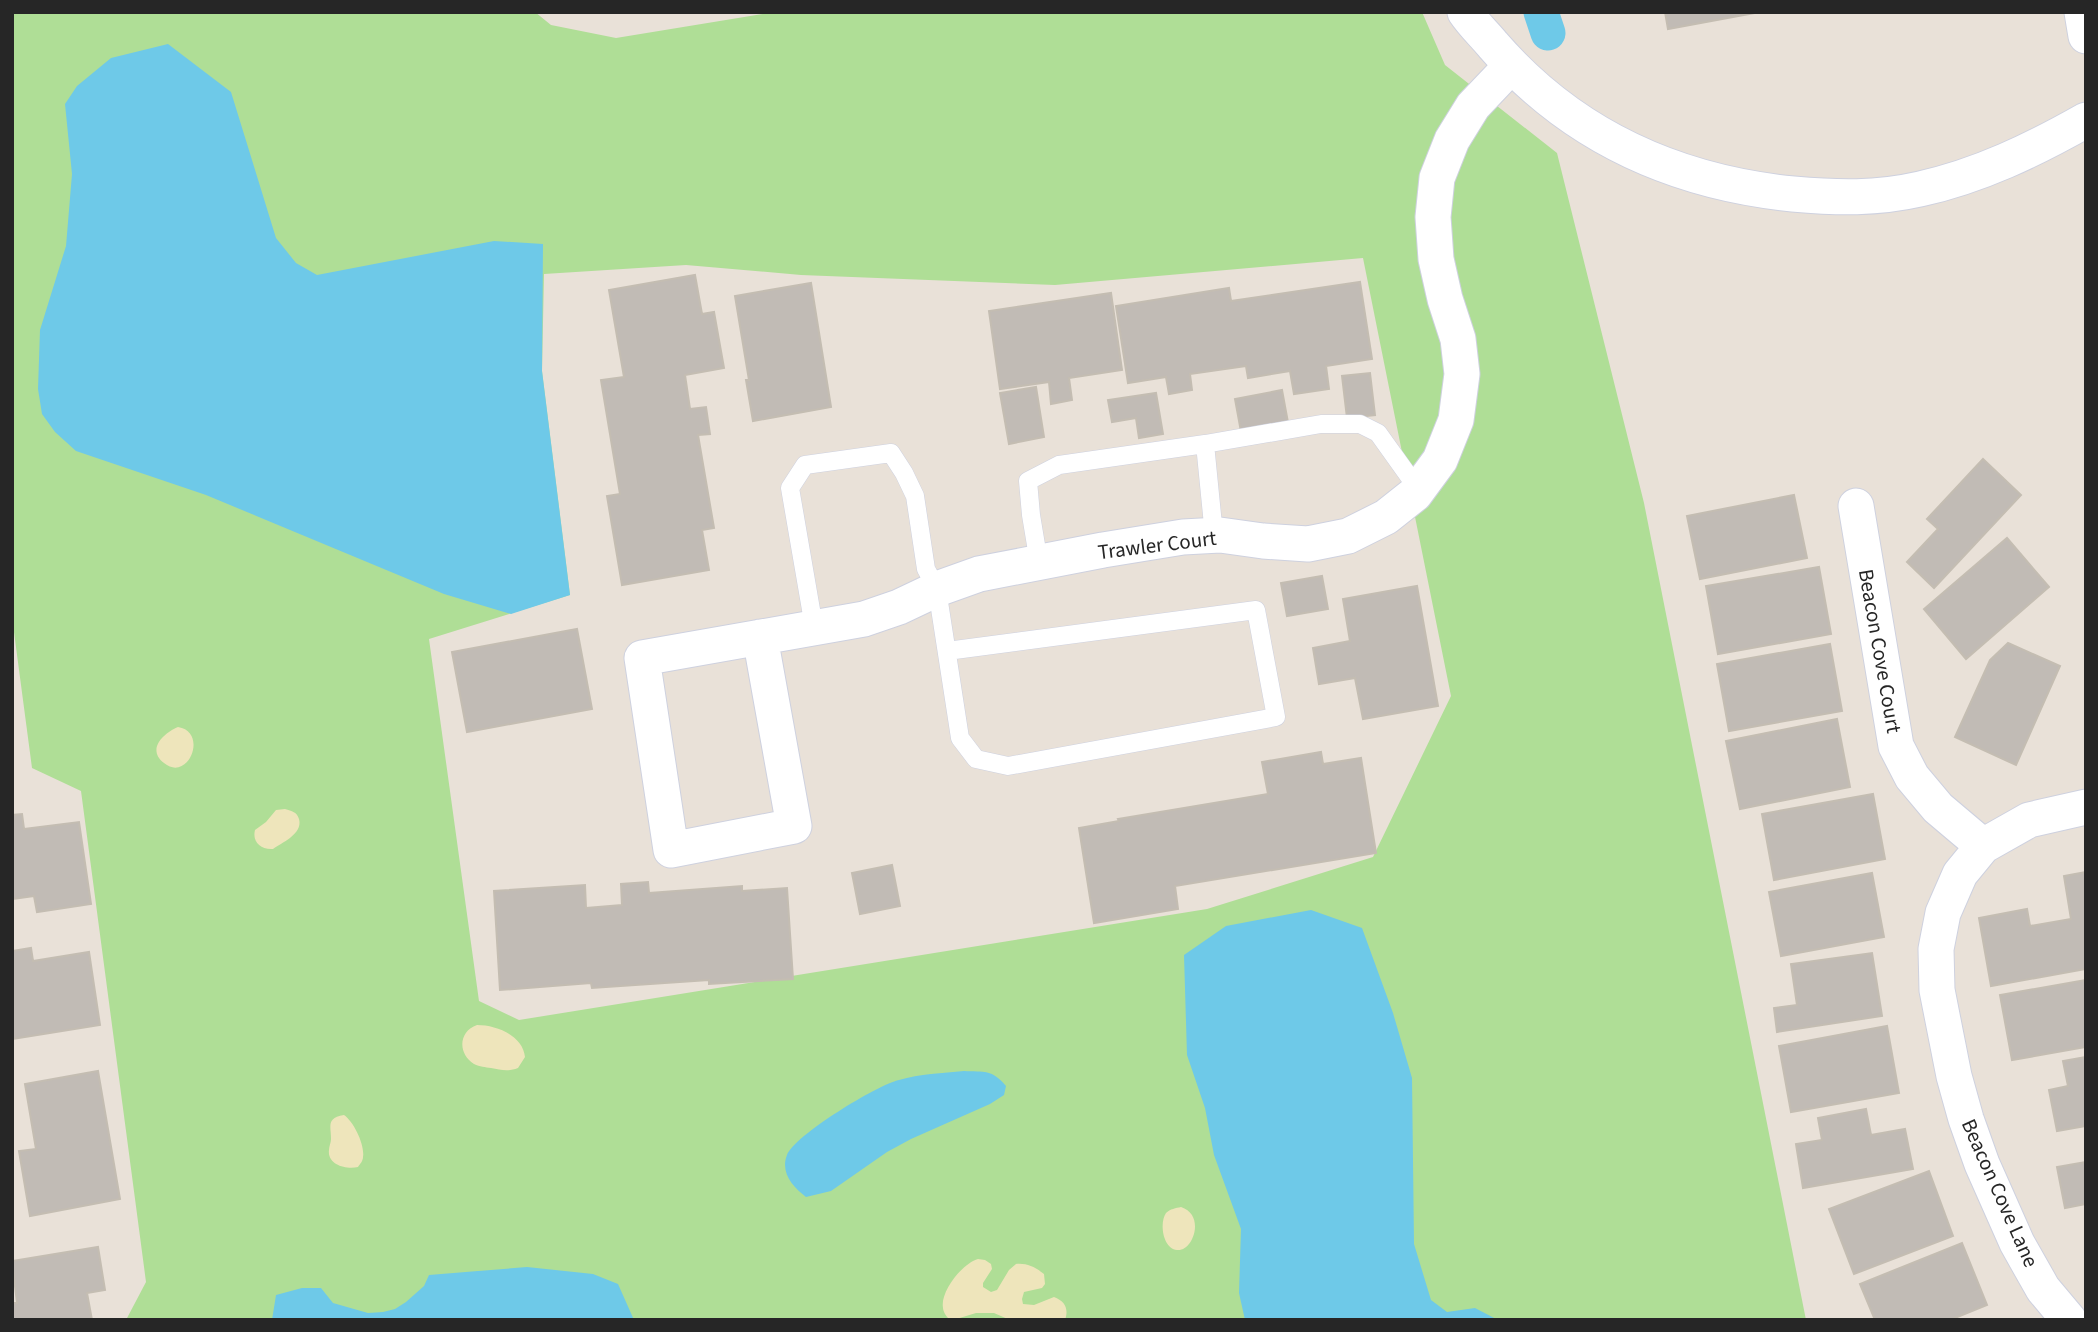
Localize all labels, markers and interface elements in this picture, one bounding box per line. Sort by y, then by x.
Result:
street label: Trawler Court [1096,523,1218,567]
street label: Beacon Cove Court [1851,567,1909,735]
street label: Beacon Cove Lane [1954,1114,2046,1272]

